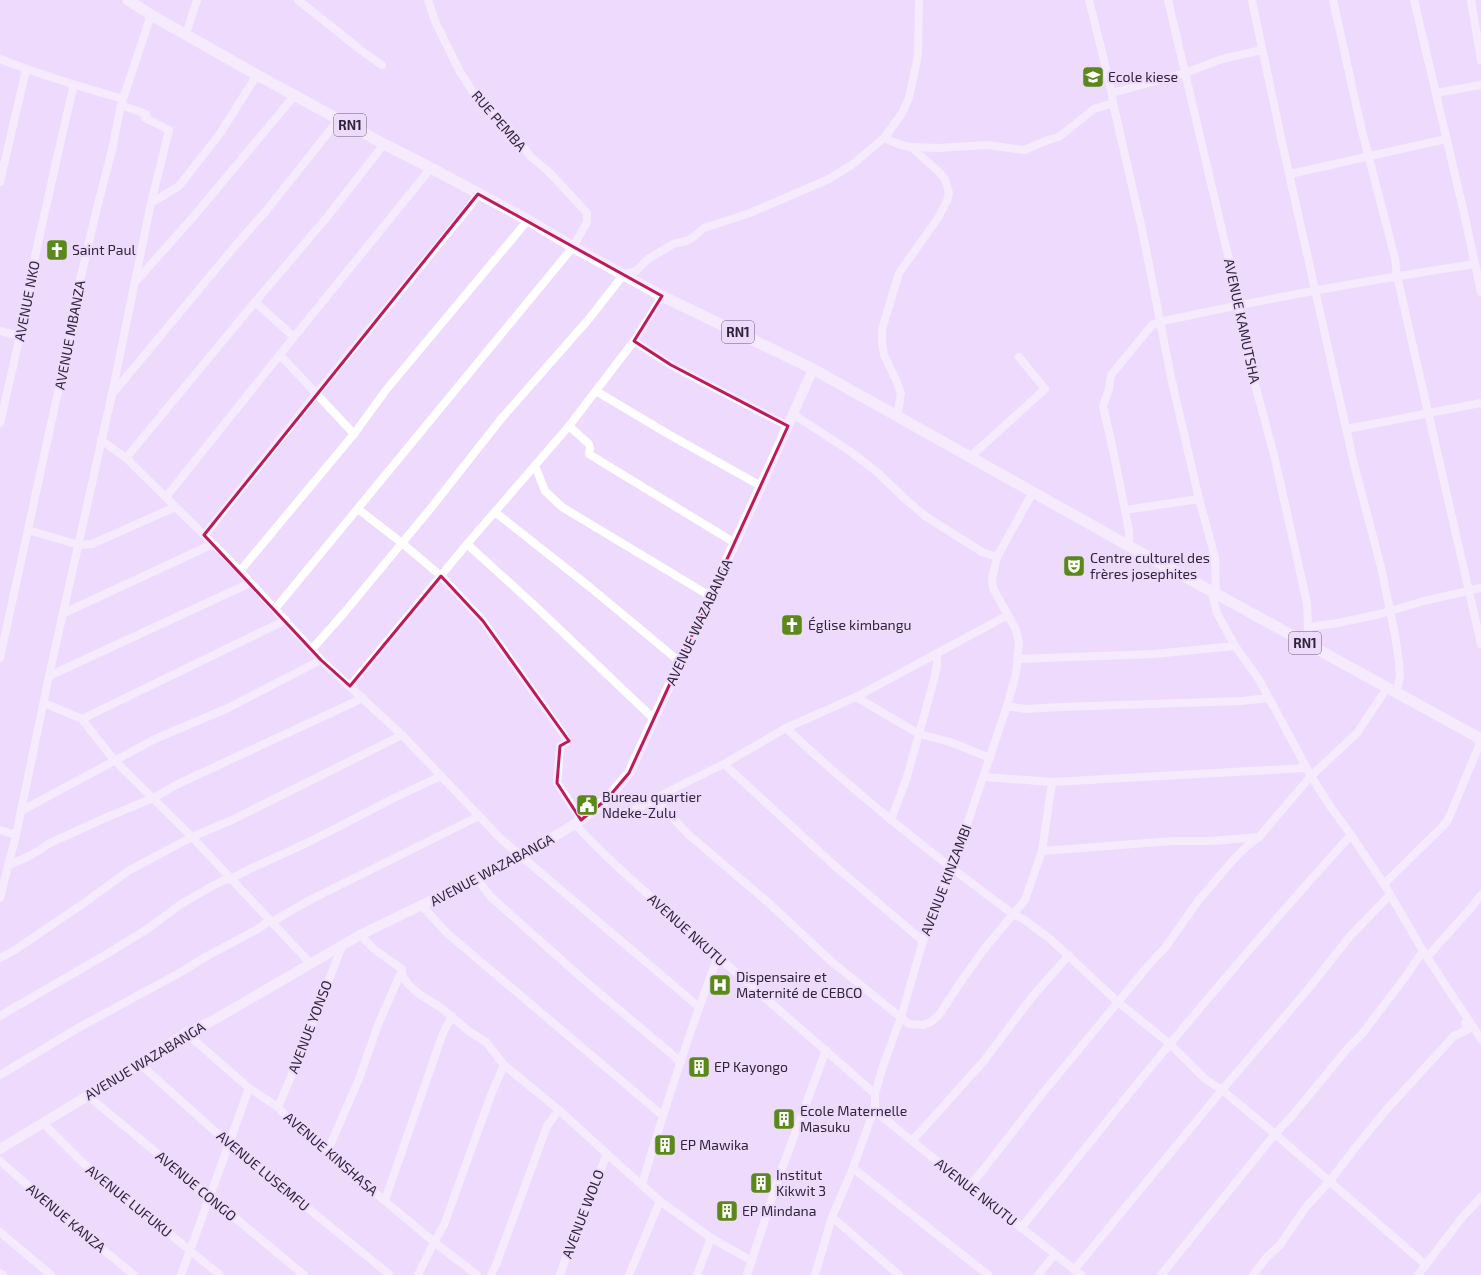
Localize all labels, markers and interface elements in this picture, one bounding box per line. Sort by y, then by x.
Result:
school or university icon: Ecole kiese [1080,64,1106,90]
place label: Ecole kiese [1108,68,1178,85]
street label: RUE PEMBA [468,87,530,155]
road number: RN1 [334,114,366,136]
church icon: Saint Paul [44,237,70,263]
place label: Saint Paul [72,241,136,258]
street label: AVENUE KAMUTSHA [1221,257,1264,385]
street label: AVENUE NKO [10,259,43,343]
street label: AVENUE MBANZA [51,279,88,391]
road number: RN1 [722,321,754,343]
place label: Centre culturel des frères josephites [1090,549,1210,582]
theatre icon: Centre culturel des frères josephites [1061,553,1087,579]
street label: AVENUE WAZABANGA [662,556,735,688]
church icon: Église kimbangu [779,612,805,638]
place label: Église kimbangu [808,616,912,633]
road number: RN1 [1289,632,1321,654]
place label: Bureau quartier Ndeke-Zulu [602,788,702,821]
public building icon: Bureau quartier Ndeke-Zulu [574,792,600,818]
street label: AVENUE KINZAMBI [916,822,975,938]
street label: AVENUE WAZABANGA [427,830,557,909]
street label: AVENUE NKUTU [645,890,730,969]
place label: Dispensaire et Maternité de CEBCO [736,968,862,1001]
hospital icon: Dispensaire et Maternité de CEBCO [707,972,733,998]
street label: AVENUE YONSO [284,978,335,1076]
street label: AVENUE WAZABANGA [81,1018,208,1103]
building icon: EP Kayongo [686,1054,712,1080]
place label: EP Kayongo [714,1058,788,1075]
place label: Ecole Maternelle Masuku [800,1102,907,1135]
building icon: Ecole Maternelle Masuku [771,1106,797,1132]
street label: AVENUE KINSHASA [281,1108,382,1199]
street label: AVENUE LUSEMFU [213,1127,313,1214]
building icon: EP Mawika [652,1132,678,1158]
place label: EP Mawika [680,1136,749,1153]
street label: AVENUE CONGO [153,1147,240,1224]
street label: AVENUE NKUTU [932,1154,1021,1229]
street label: AVENUE LUFUKU [83,1161,176,1240]
place label: Institut Kikwit 3 [776,1166,826,1199]
street label: AVENUE WOLO [558,1167,607,1261]
building icon: Institut Kikwit 3 [748,1170,774,1196]
street label: AVENUE KANZA [23,1180,110,1256]
building icon: EP Mindana [714,1198,740,1224]
place label: EP Mindana [742,1202,816,1219]

